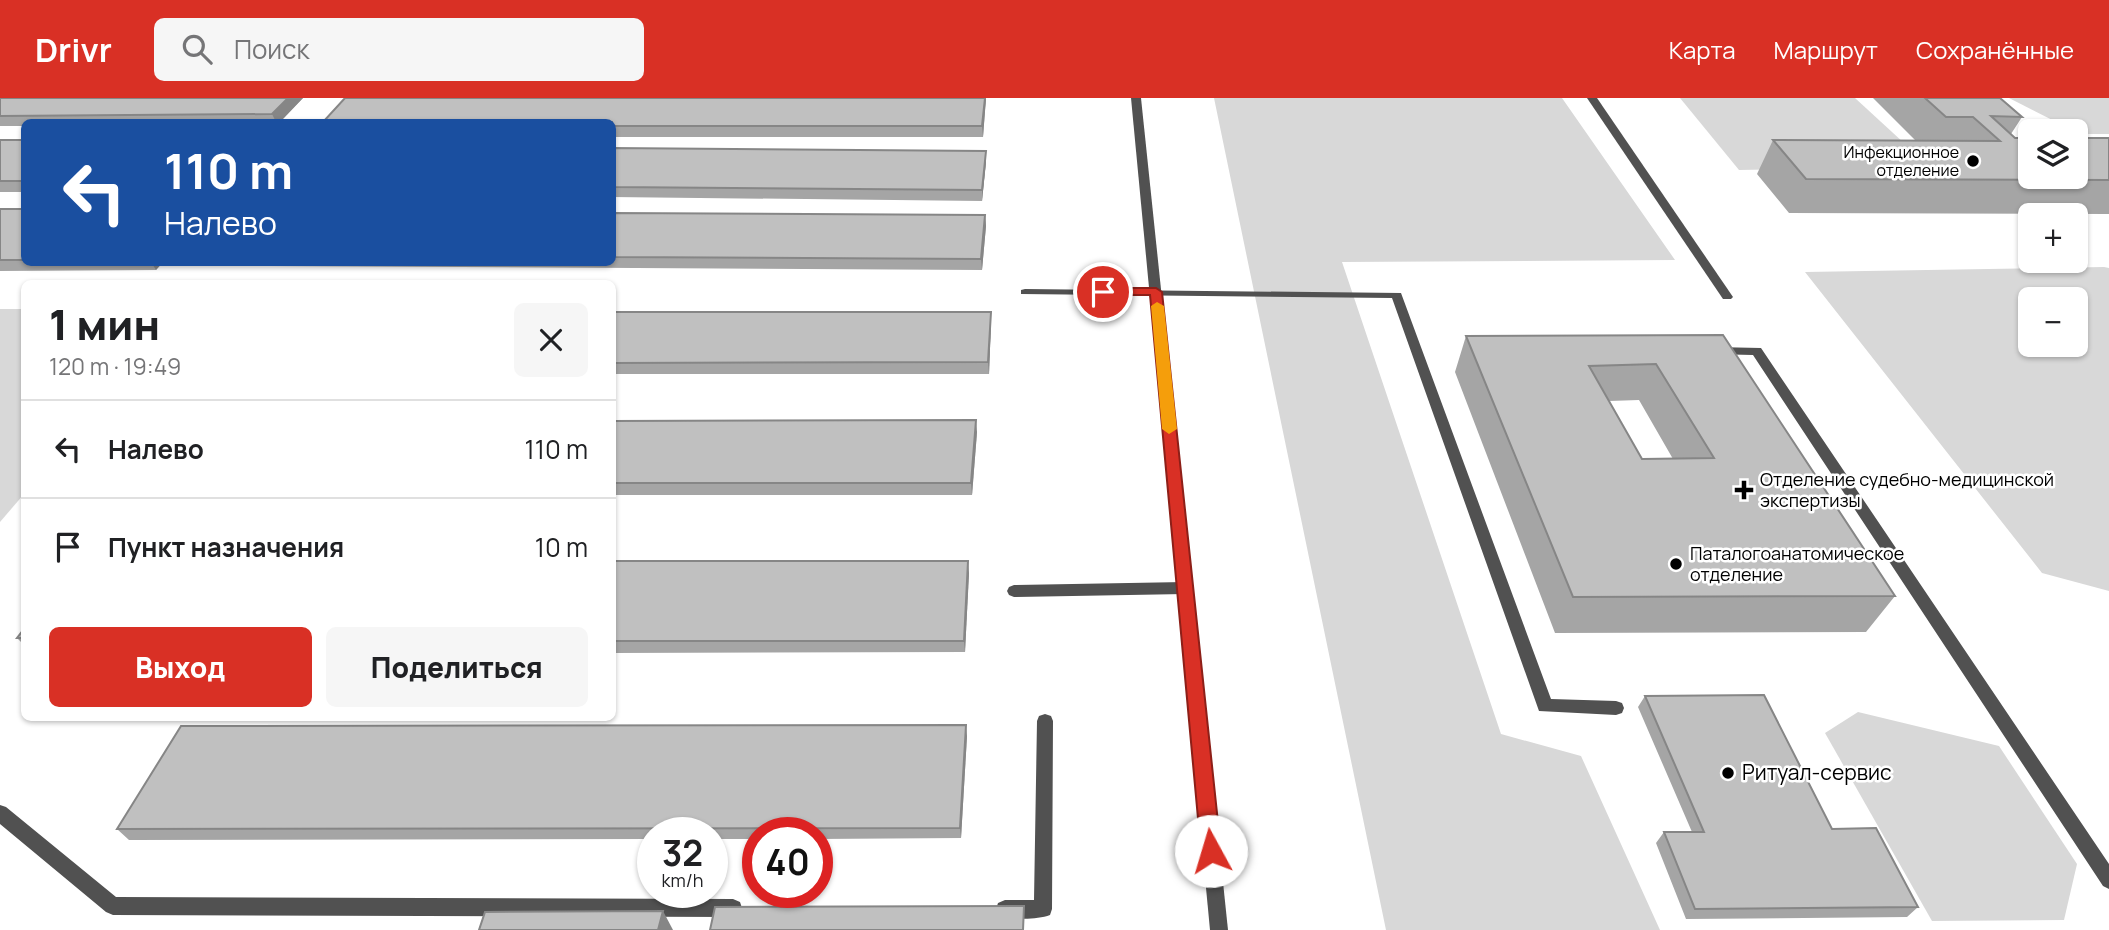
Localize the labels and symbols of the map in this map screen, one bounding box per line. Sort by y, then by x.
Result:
place label: Инфекционное отделение [1844,141,1959,181]
marker: Инфекционное отделение [1965,153,1981,169]
pin [1073,262,1133,322]
place label: Отделение судебно-медицинской экспертизы [1760,467,2054,512]
marker: Отделение судебно-медицинской экспертизы [1734,480,1754,500]
place label: Паталогоанатомическое отделение [1690,541,1904,586]
marker: Паталогоанатомическое отделение [1668,556,1684,572]
place label: Ритуал-сервис [1742,758,1892,786]
marker: Ритуал-сервис [1720,765,1736,781]
position arrow [1174,814,1248,888]
speed limit sign: 40 [742,817,833,908]

